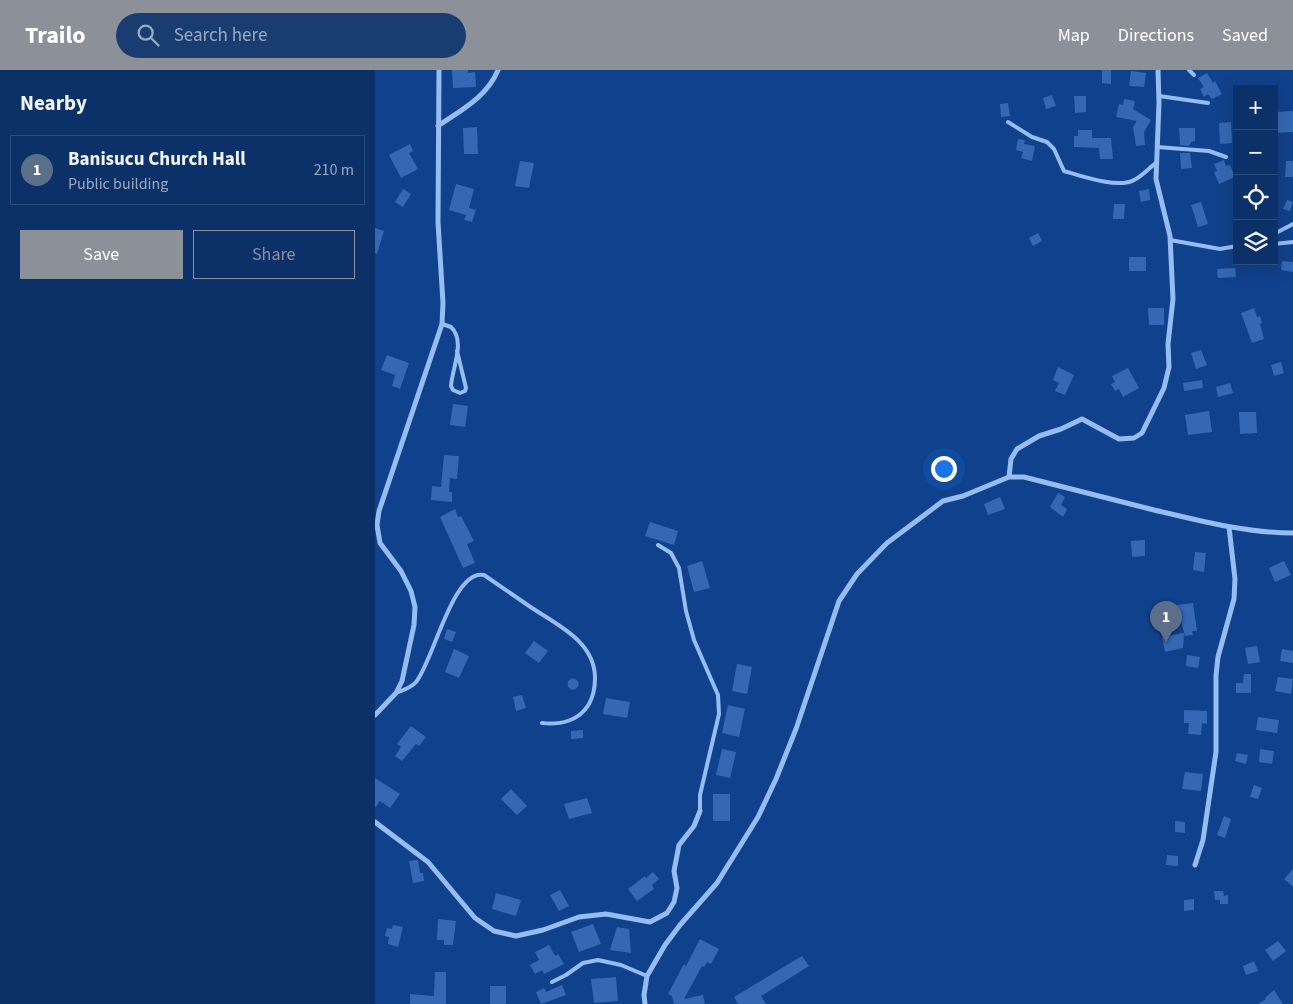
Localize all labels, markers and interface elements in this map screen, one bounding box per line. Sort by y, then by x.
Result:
search box [116,13,466,58]
text: Trailo [25,18,86,53]
icon: search [134,21,162,49]
text: Search here [174,22,267,49]
text: Map [1058,23,1090,48]
text: Directions [1118,23,1194,48]
text: Saved [1222,23,1268,48]
map controls [1233,85,1278,265]
button: + [1233,85,1278,130]
text: Nearby [20,88,87,118]
button: − [1233,130,1278,175]
text: Banisucu Church Hall [68,146,246,173]
text: 1 [33,159,41,181]
text: 210 m [314,159,354,181]
text: Public building [68,173,168,195]
button: locate [1233,175,1278,220]
button: layers [1233,220,1278,265]
button: Save [20,230,183,279]
button: Share [193,230,355,279]
your location [931,456,957,482]
pin: 1 [1150,601,1182,642]

